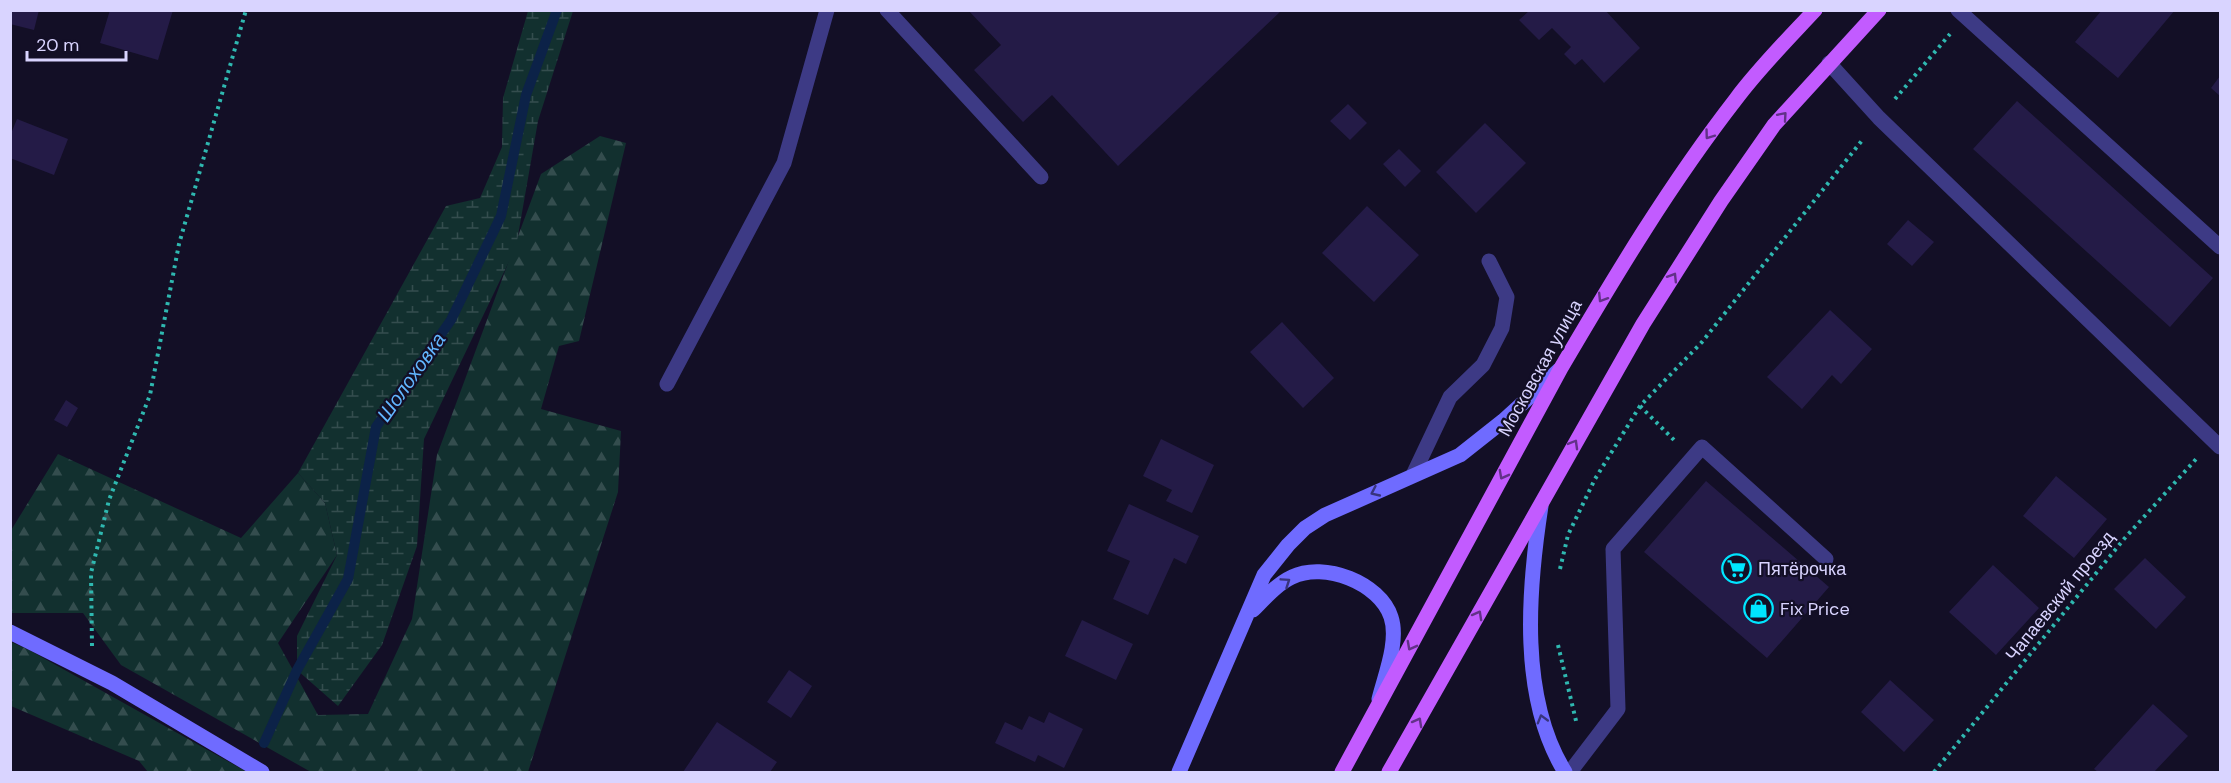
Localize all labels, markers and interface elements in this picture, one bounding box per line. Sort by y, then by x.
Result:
scale bar [27,24,126,62]
text: 20 m [36,33,79,57]
one-way arrow [1776,112,1787,123]
one-way arrow [1705,129,1716,140]
one-way arrow [1666,273,1677,284]
one-way arrow [1598,292,1610,302]
street label: Московская улица [1492,294,1588,441]
water label: Шолоховка [371,327,451,427]
one-way arrow [1566,440,1578,451]
one-way arrow [1499,468,1510,479]
one-way arrow [1370,484,1381,496]
street label: Чапаевский проезд [2000,526,2120,666]
supermarket icon: Пятёрочка [1721,553,1753,585]
place label: Пятёрочка [1758,557,1847,581]
one-way arrow [1280,577,1290,589]
shop icon: Fix Price [1743,593,1775,625]
place label: Fix Price [1780,597,1850,621]
one-way arrow [1471,610,1483,621]
one-way arrow [1407,640,1418,650]
one-way arrow [1537,714,1549,725]
one-way arrow [1411,717,1422,728]

